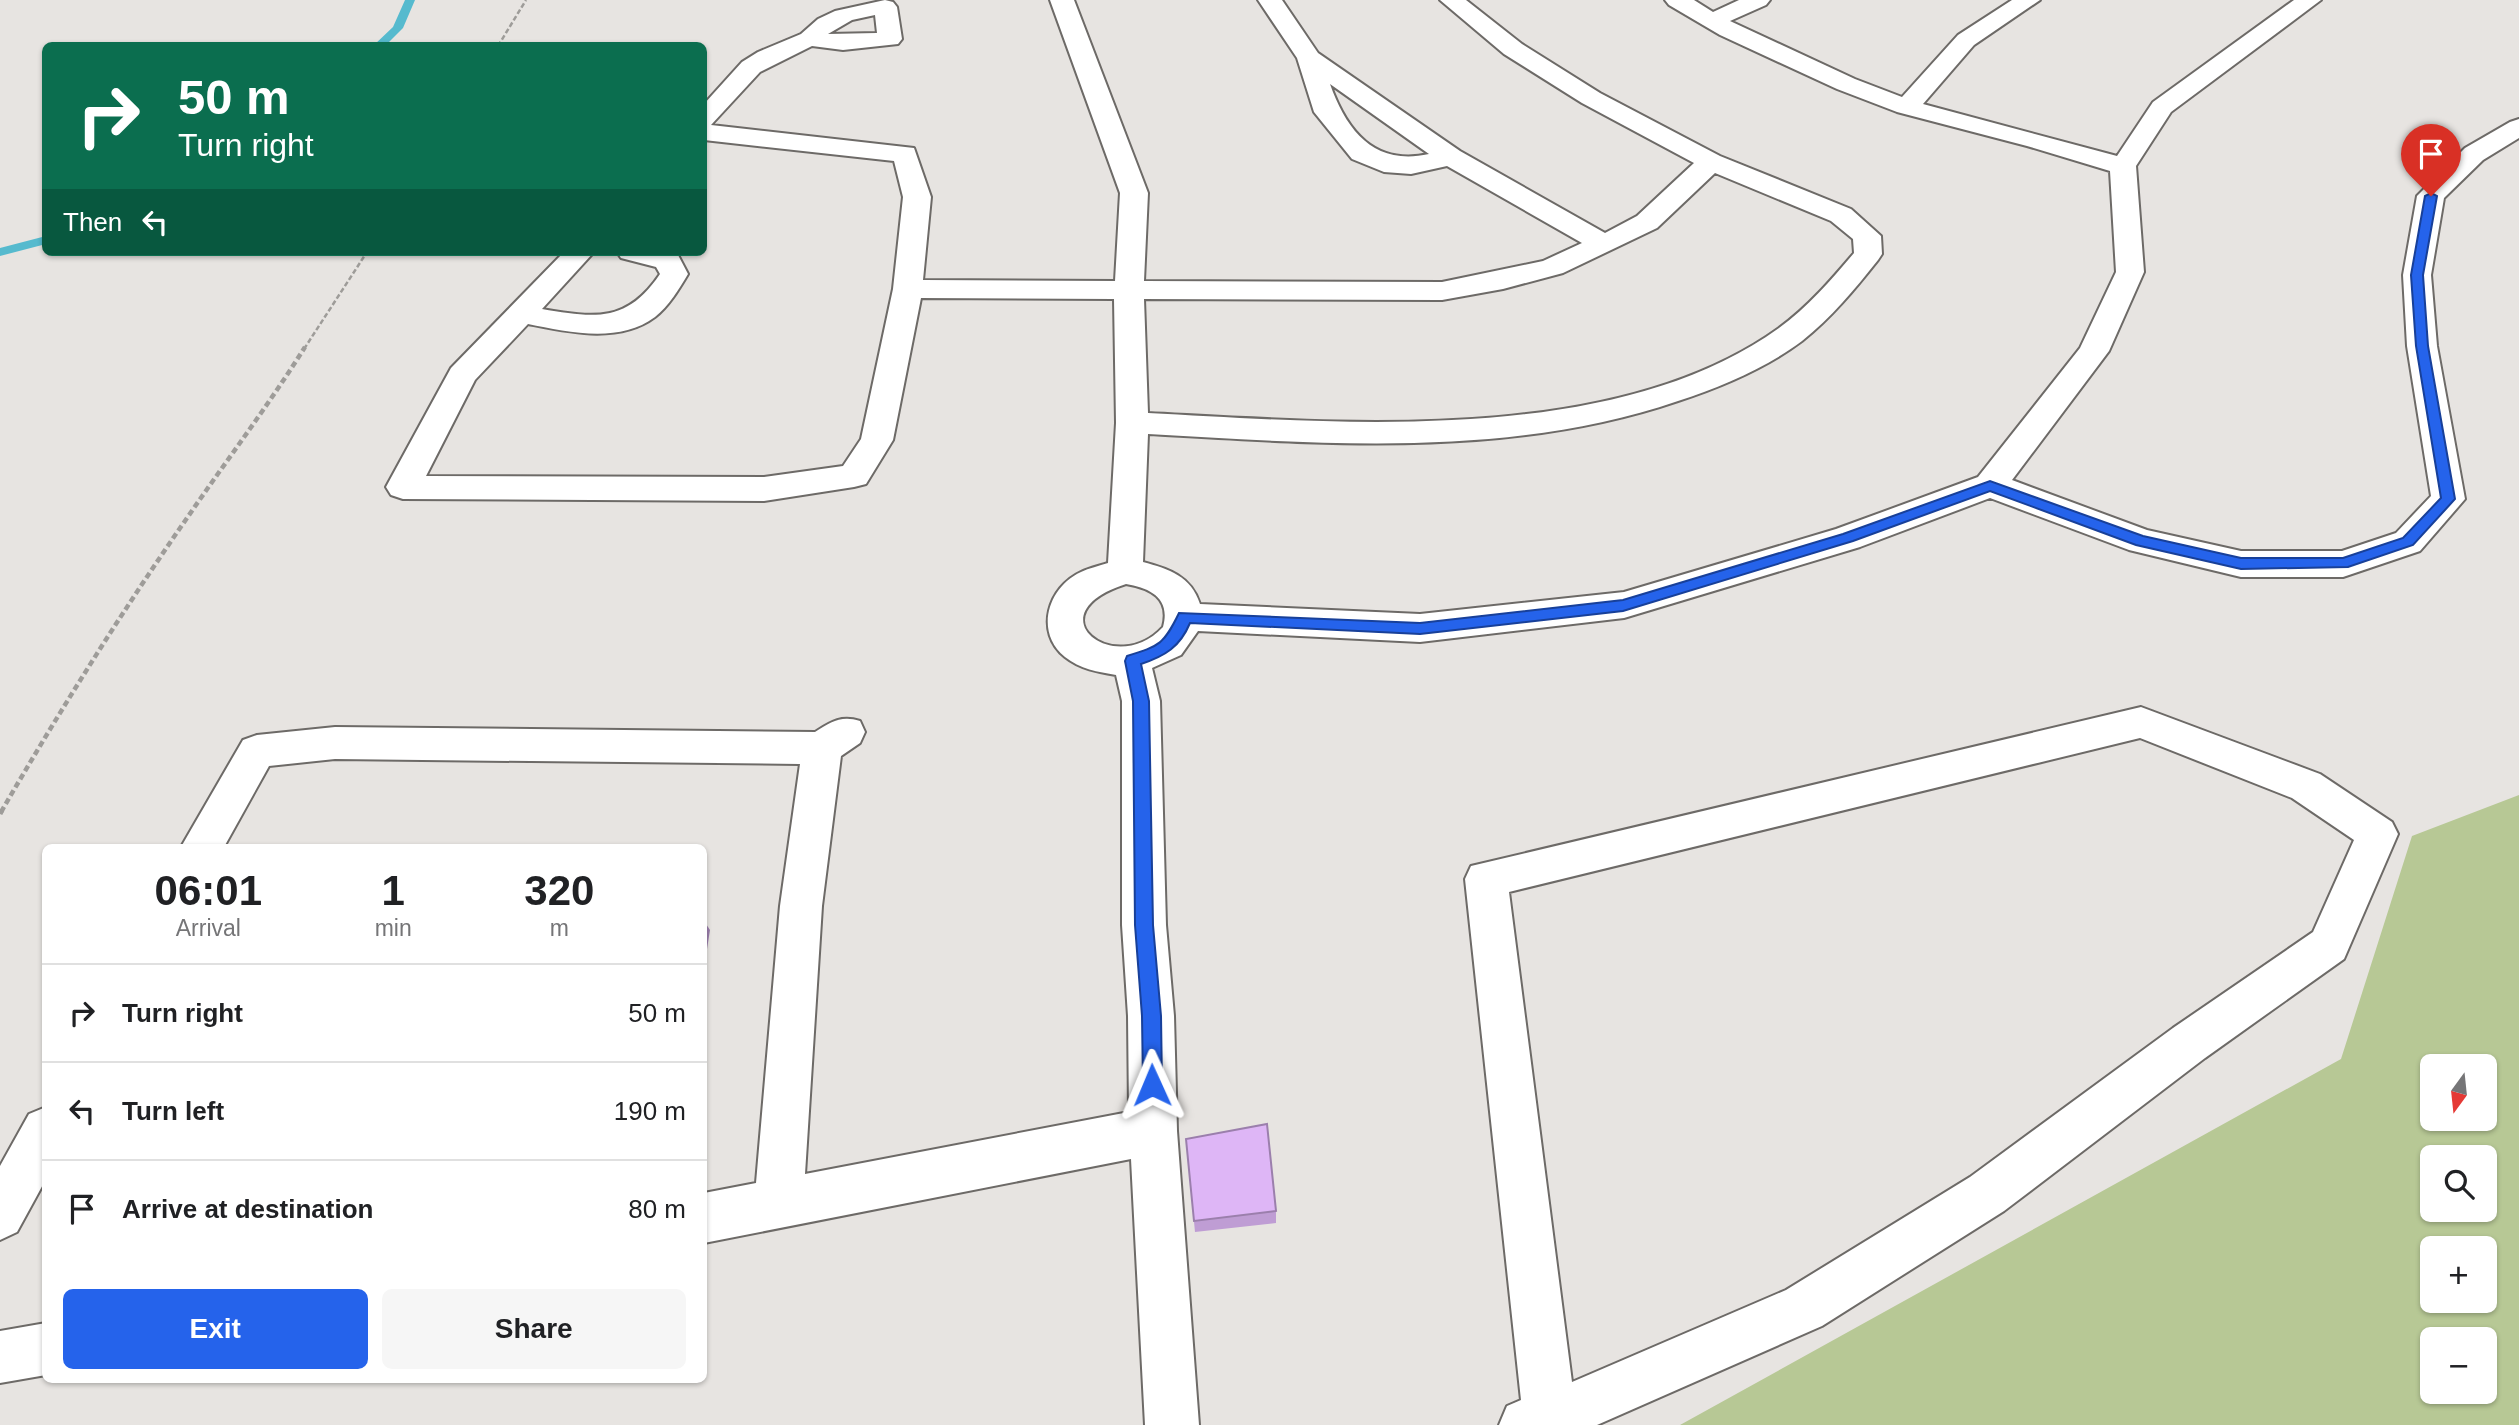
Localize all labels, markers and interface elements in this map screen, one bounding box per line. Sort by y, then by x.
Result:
icon: right [63,70,154,161]
text: 50 m [178,70,290,124]
pin [2401,124,2461,196]
text: Turn right [178,127,314,163]
icon: arrive [2412,135,2450,173]
icon: left [136,203,174,241]
text: Then [63,207,122,237]
text: 06:01 [155,867,262,914]
text: 1 [381,867,405,914]
text: 320 [524,867,594,914]
text: Arrival [176,915,241,941]
text: min [375,915,412,941]
text: m [550,915,569,941]
icon: right [63,994,101,1032]
text: Turn right [122,998,243,1028]
text: 50 m [628,998,686,1028]
position arrow [1115,1048,1189,1122]
north arrow [2420,1054,2497,1130]
map controls [2420,1054,2497,1404]
icon: left [63,1092,101,1130]
text: Turn left [122,1096,224,1126]
text: 190 m [614,1096,686,1126]
button: search [2420,1145,2497,1222]
icon: arrive [63,1190,101,1228]
text: Arrive at destination [122,1194,373,1224]
text: 80 m [628,1194,686,1224]
button: + [2420,1236,2497,1313]
button: Exit [63,1289,368,1369]
button: Share [382,1289,686,1369]
button: − [2420,1327,2497,1404]

